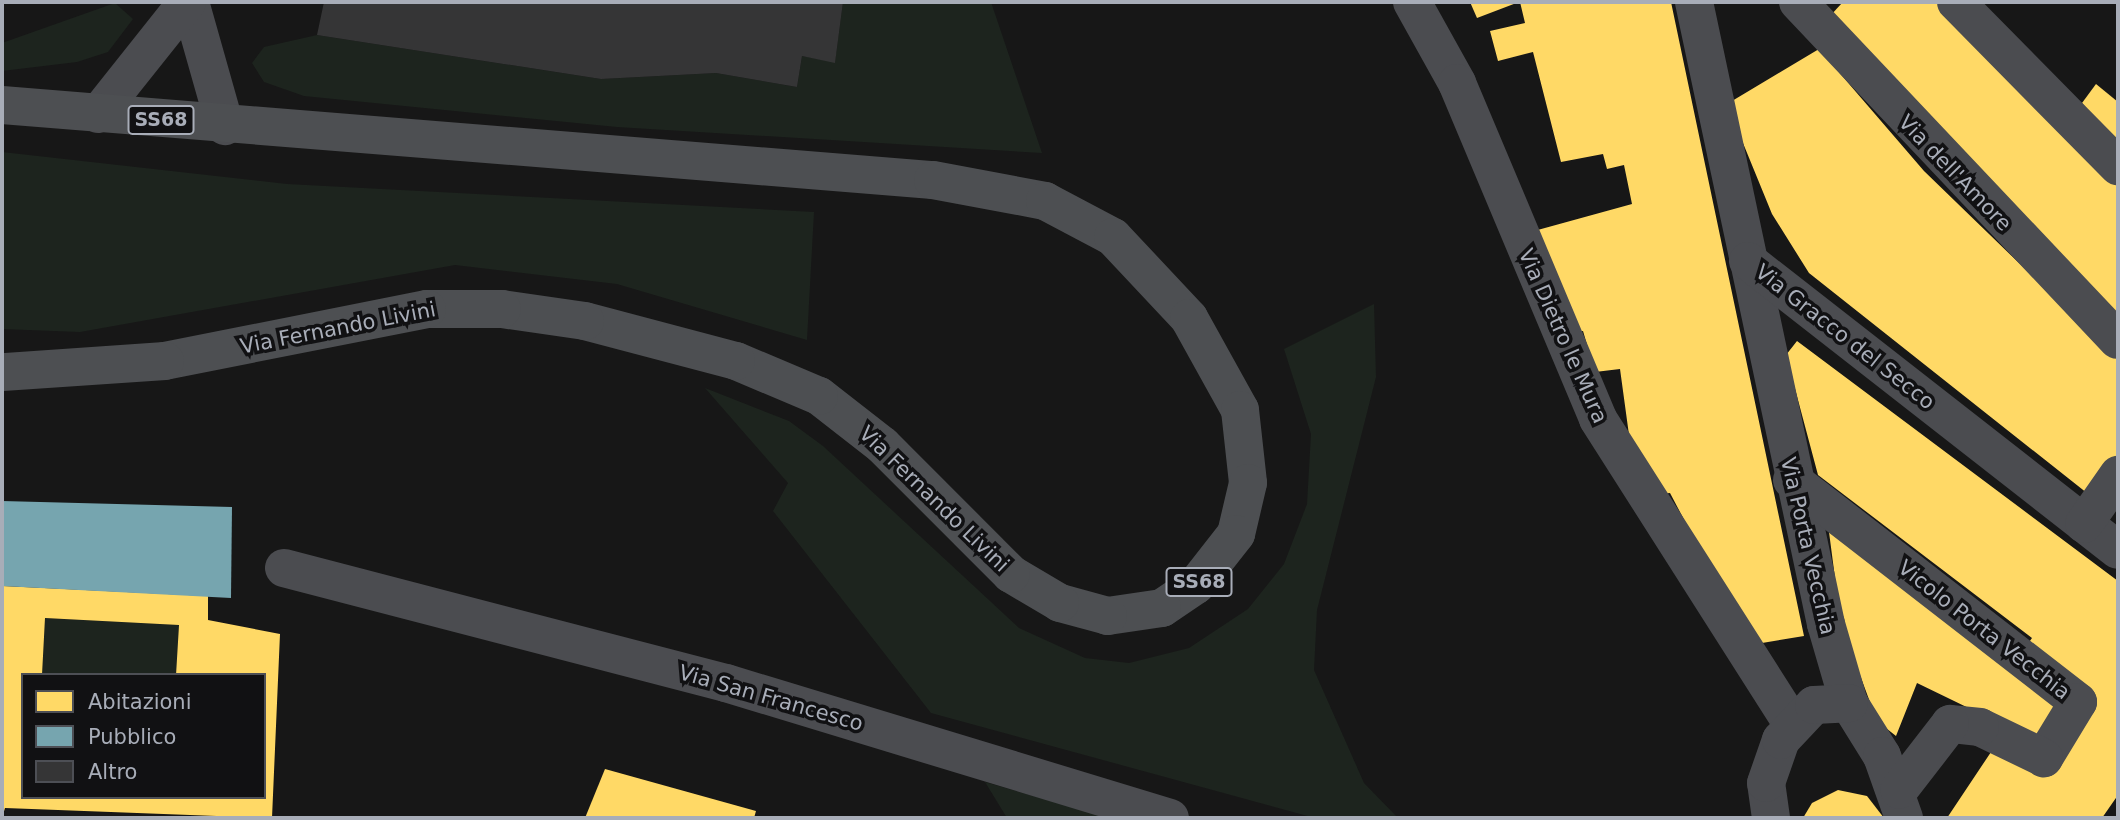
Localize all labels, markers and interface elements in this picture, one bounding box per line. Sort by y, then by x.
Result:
road number: SS68 [126,104,196,136]
street label: Via dell'Amore [1893,110,2017,236]
street label: Via Dietro le Mura [1513,245,1613,427]
street label: Via Gracco del Secco [1750,259,1940,415]
street label: Via Fernando Livini [238,297,438,359]
street label: Via Fernando Livini [854,421,1014,577]
street label: Via Porta Vecchia [1775,455,1841,637]
street label: Vicolo Porta Vecchia [1893,555,2075,705]
road number: SS68 [1164,566,1234,597]
street label: Via San Francesco [676,660,866,736]
legend [21,673,266,799]
text: Abitazioni [88,690,191,714]
text: Pubblico [88,725,176,749]
text: Altro [88,760,137,784]

